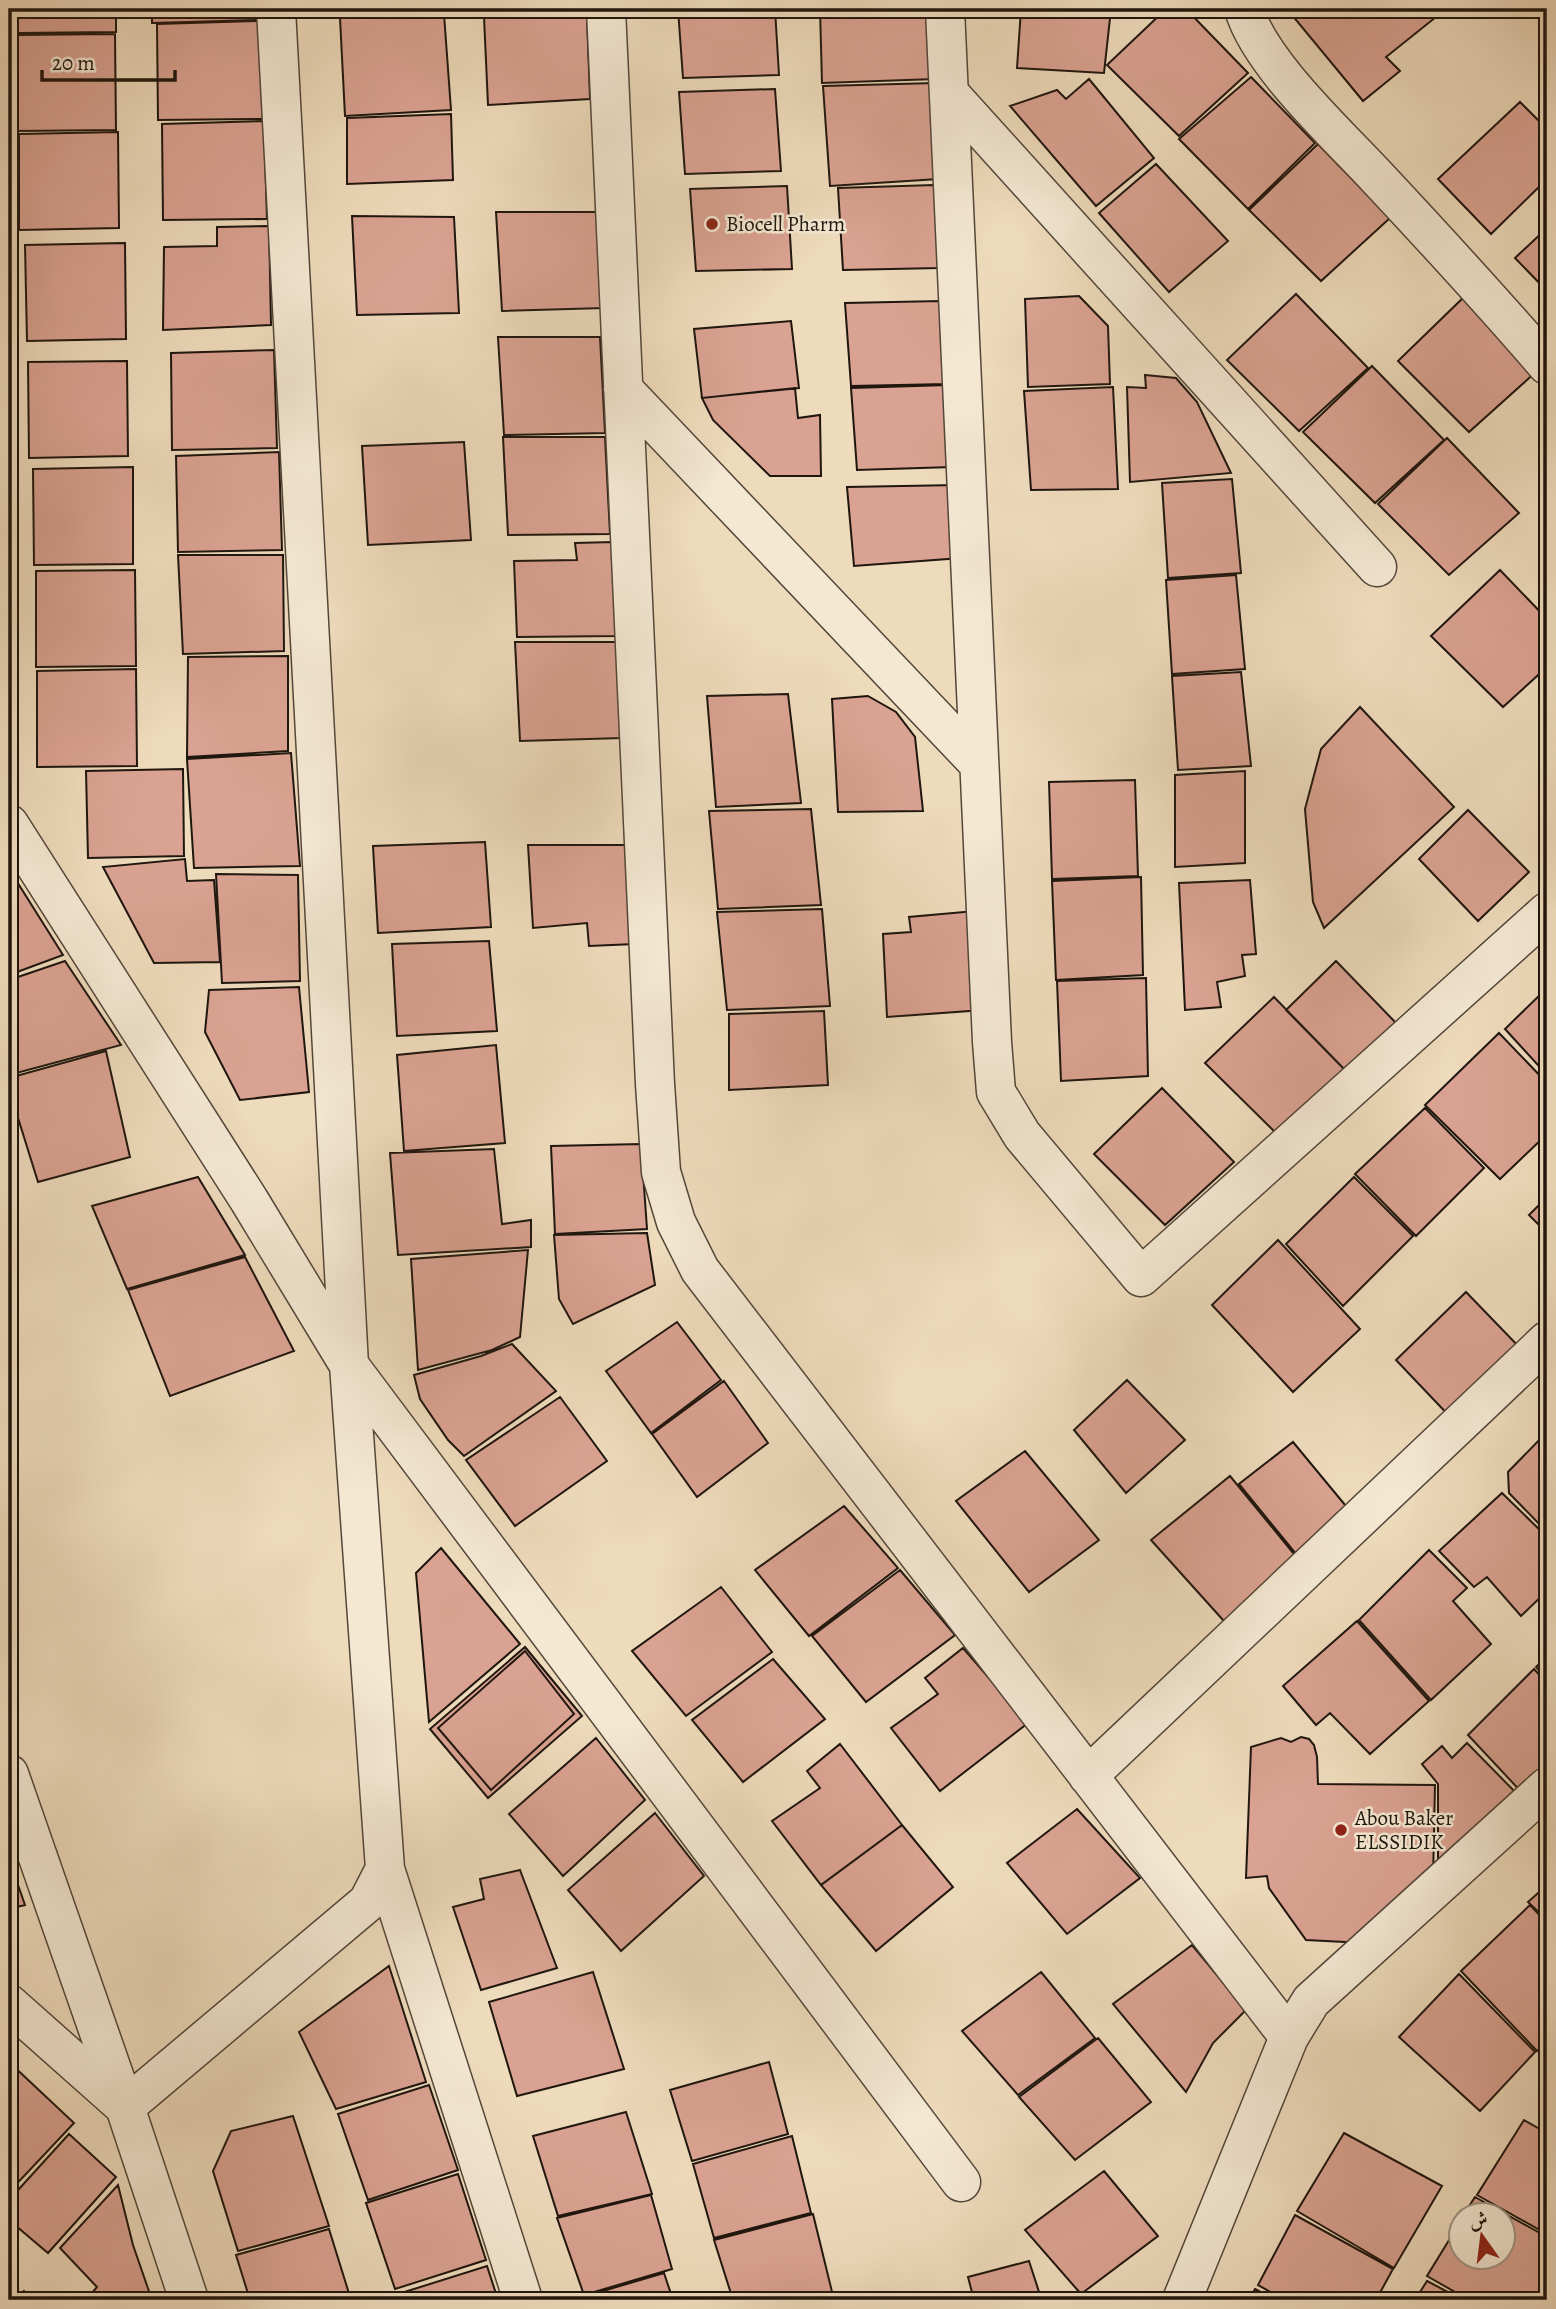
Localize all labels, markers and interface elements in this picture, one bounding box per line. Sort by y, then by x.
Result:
scale bar [42,38,175,82]
text: 20 m [52,49,95,77]
place label: Biocell Pharm [726,210,845,238]
marker: Biocell Pharm [704,216,720,232]
place label: Abou Baker ELSSIDIK [1354,1804,1453,1856]
marker: Abou Baker ELSSIDIK [1333,1822,1349,1838]
north arrow [1448,2200,1518,2270]
text: ش [1466,2206,1490,2235]

